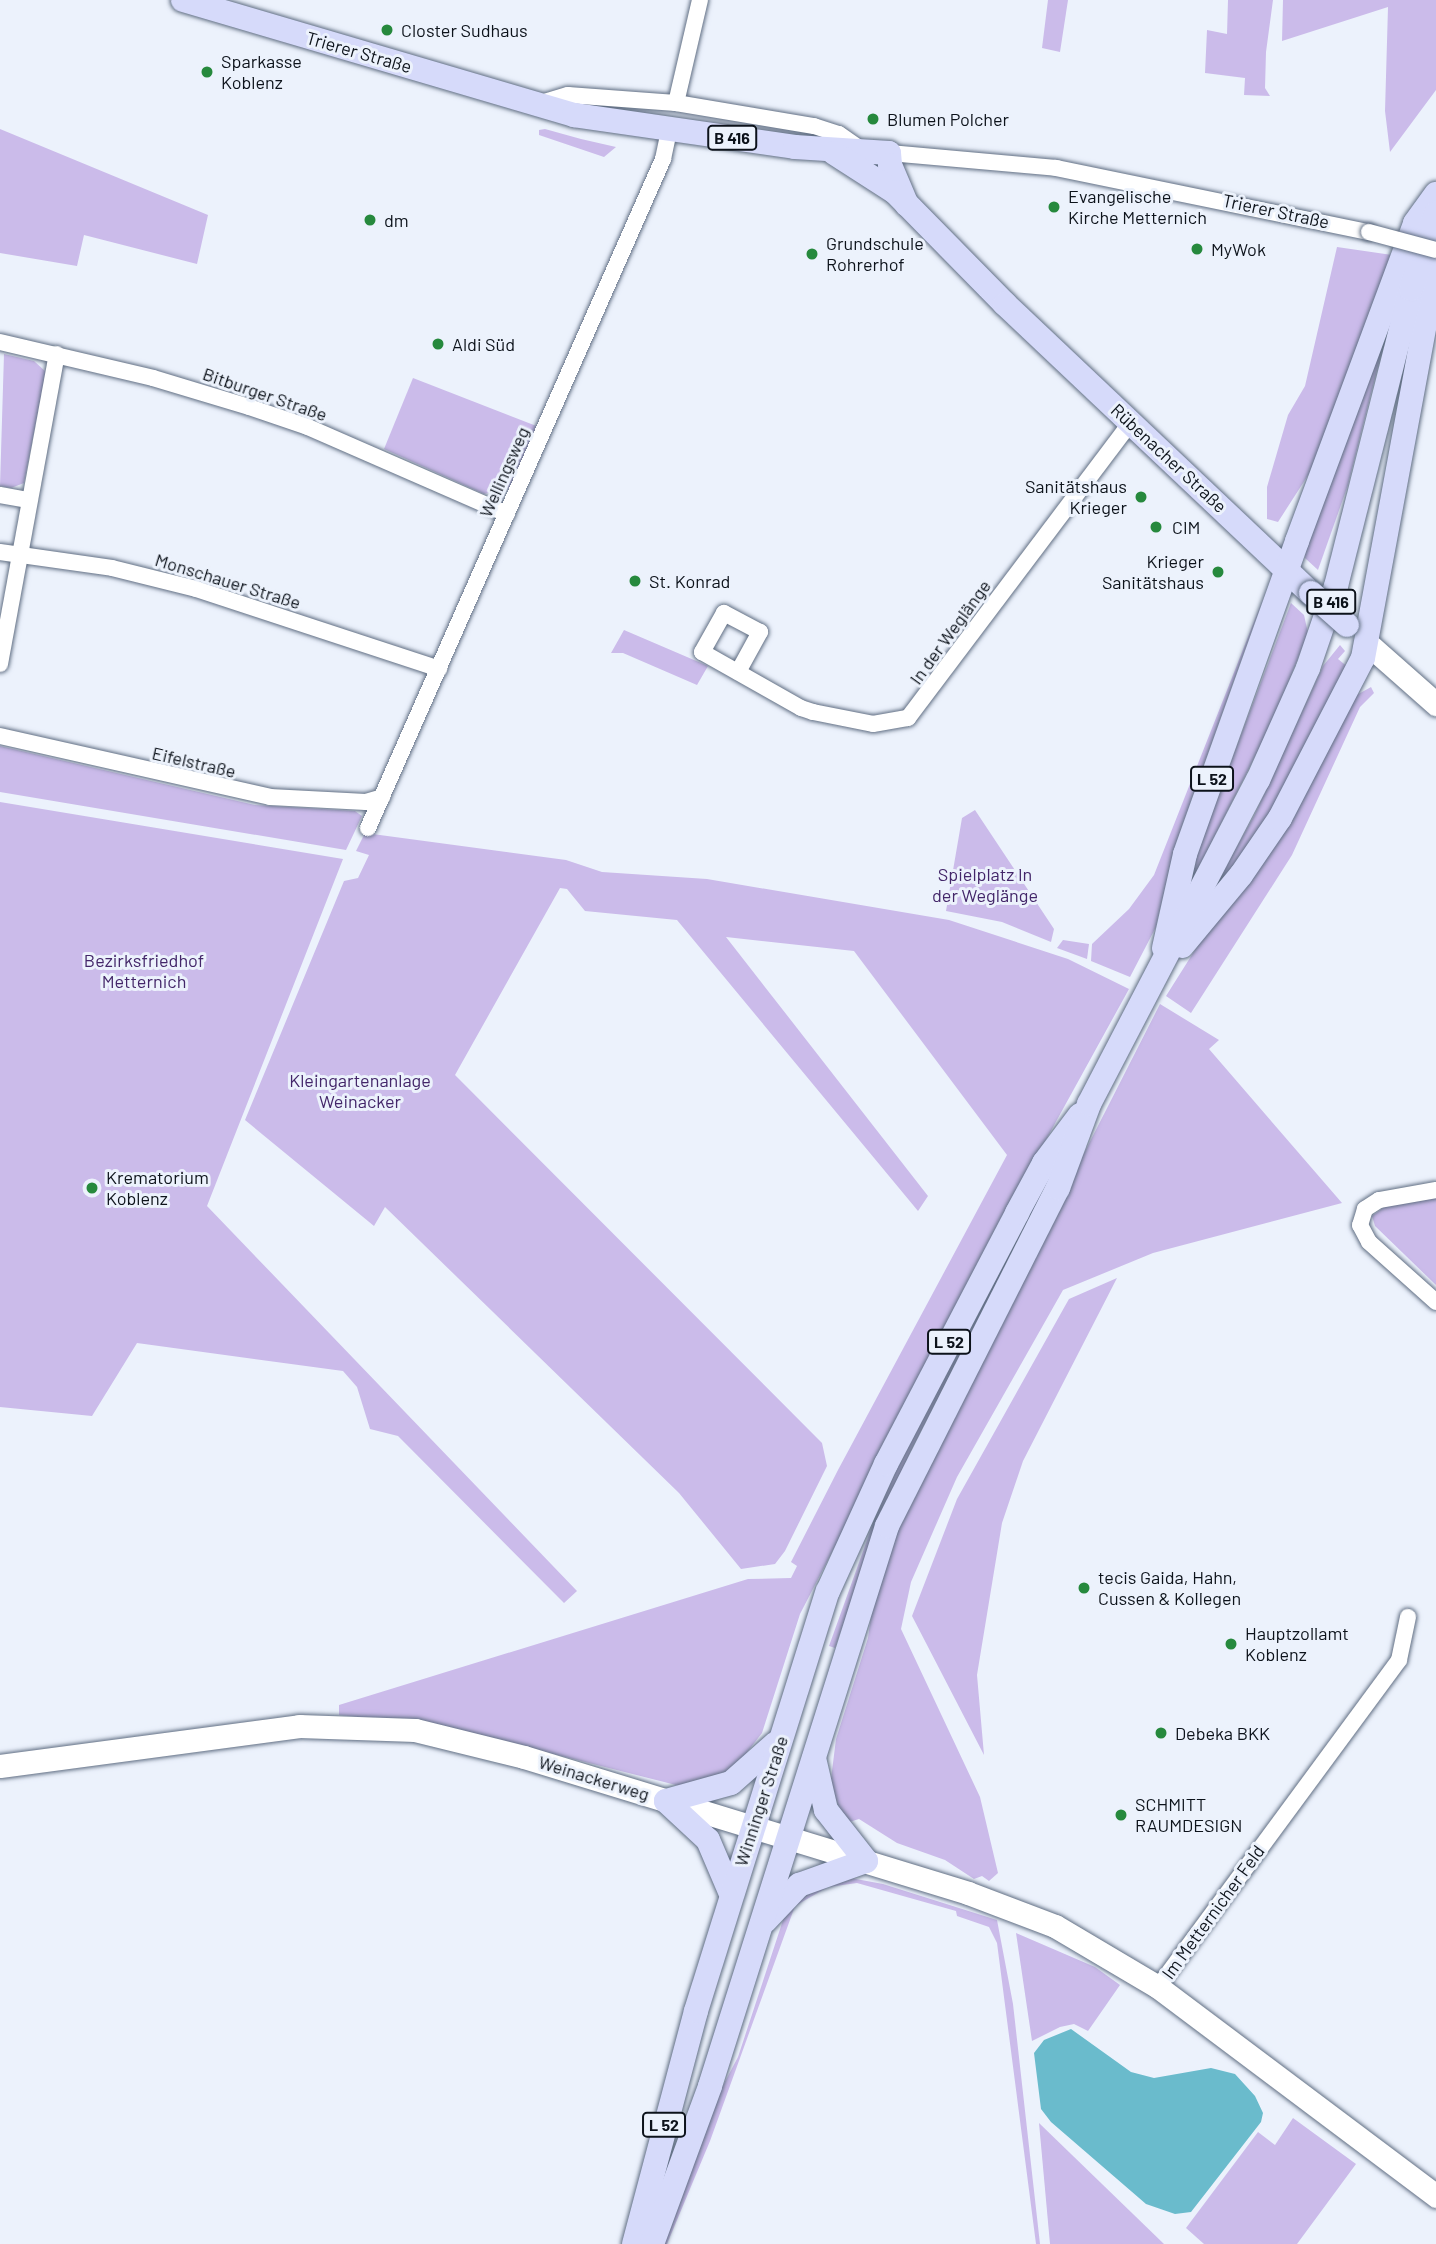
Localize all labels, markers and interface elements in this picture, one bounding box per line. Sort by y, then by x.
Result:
place label: Closter Sudhaus [401,19,528,41]
marker: Closter Sudhaus [379,22,395,38]
street label: Trierer Straße [304,27,414,77]
place label: Sparkasse Koblenz [221,51,302,94]
marker: Sparkasse Koblenz [199,64,215,80]
place label: Blumen Polcher [887,108,1009,130]
marker: Blumen Polcher [865,111,881,127]
road number: B 416 [706,126,758,150]
place label: Evangelische Kirche Metternich [1068,186,1207,228]
street label: Trierer Straße [1221,189,1331,233]
marker: Evangelische Kirche Metternich [1046,199,1062,215]
place label: dm [384,209,409,231]
marker: dm [362,212,378,228]
place label: Grundschule Rohrerhof [826,233,924,276]
place label: MyWok [1211,238,1266,260]
marker: MyWok [1189,241,1205,257]
marker: Grundschule Rohrerhof [804,246,820,262]
place label: Aldi Süd [452,333,515,355]
marker: Aldi Süd [430,336,446,352]
street label: Bitburger Straße [200,363,330,425]
street label: Rübenacher Straße [1107,399,1231,517]
street label: Wellingsweg [474,423,534,521]
place label: Sanitätshaus Krieger [1025,476,1127,518]
marker: Sanitätshaus Krieger [1133,489,1149,505]
place label: CIM [1172,516,1200,538]
marker: CIM [1146,517,1166,537]
street label: Monschauer Straße [153,549,303,613]
place label: Krieger Sanitätshaus [1102,551,1204,594]
marker: Krieger Sanitätshaus [1210,564,1226,580]
place label: St. Konrad [649,570,730,592]
marker: St. Konrad [627,573,643,589]
street label: In der Weglänge [905,576,995,688]
road number: B 416 [1305,590,1357,614]
street label: Eifelstraße [150,742,238,782]
road number: L 52 [1189,766,1235,792]
park label: Spielplatz In der Weglänge [932,864,1038,906]
park label: Bezirksfriedhof Metternich [84,950,204,992]
park label: Kleingartenanlage Weinacker [289,1070,431,1112]
place label: Krematorium Koblenz [106,1167,209,1210]
marker: Krematorium Koblenz [84,1180,100,1196]
road number: L 52 [926,1330,972,1354]
place label: tecis Gaida, Hahn, Cussen & Kollegen [1098,1567,1241,1610]
marker: tecis Gaida, Hahn, Cussen & Kollegen [1076,1580,1092,1596]
place label: Hauptzollamt Koblenz [1245,1623,1349,1666]
marker: Hauptzollamt Koblenz [1223,1636,1239,1652]
place label: Debeka BKK [1175,1722,1270,1744]
marker: Debeka BKK [1153,1725,1169,1741]
street label: Winninger Straße [730,1733,792,1869]
street label: Weinackerweg [536,1751,652,1805]
place label: SCHMITT RAUMDESIGN [1135,1794,1242,1836]
marker: SCHMITT RAUMDESIGN [1113,1807,1129,1823]
street label: Im Metternicher Feld [1157,1841,1269,1983]
road number: L 52 [641,2112,687,2138]

